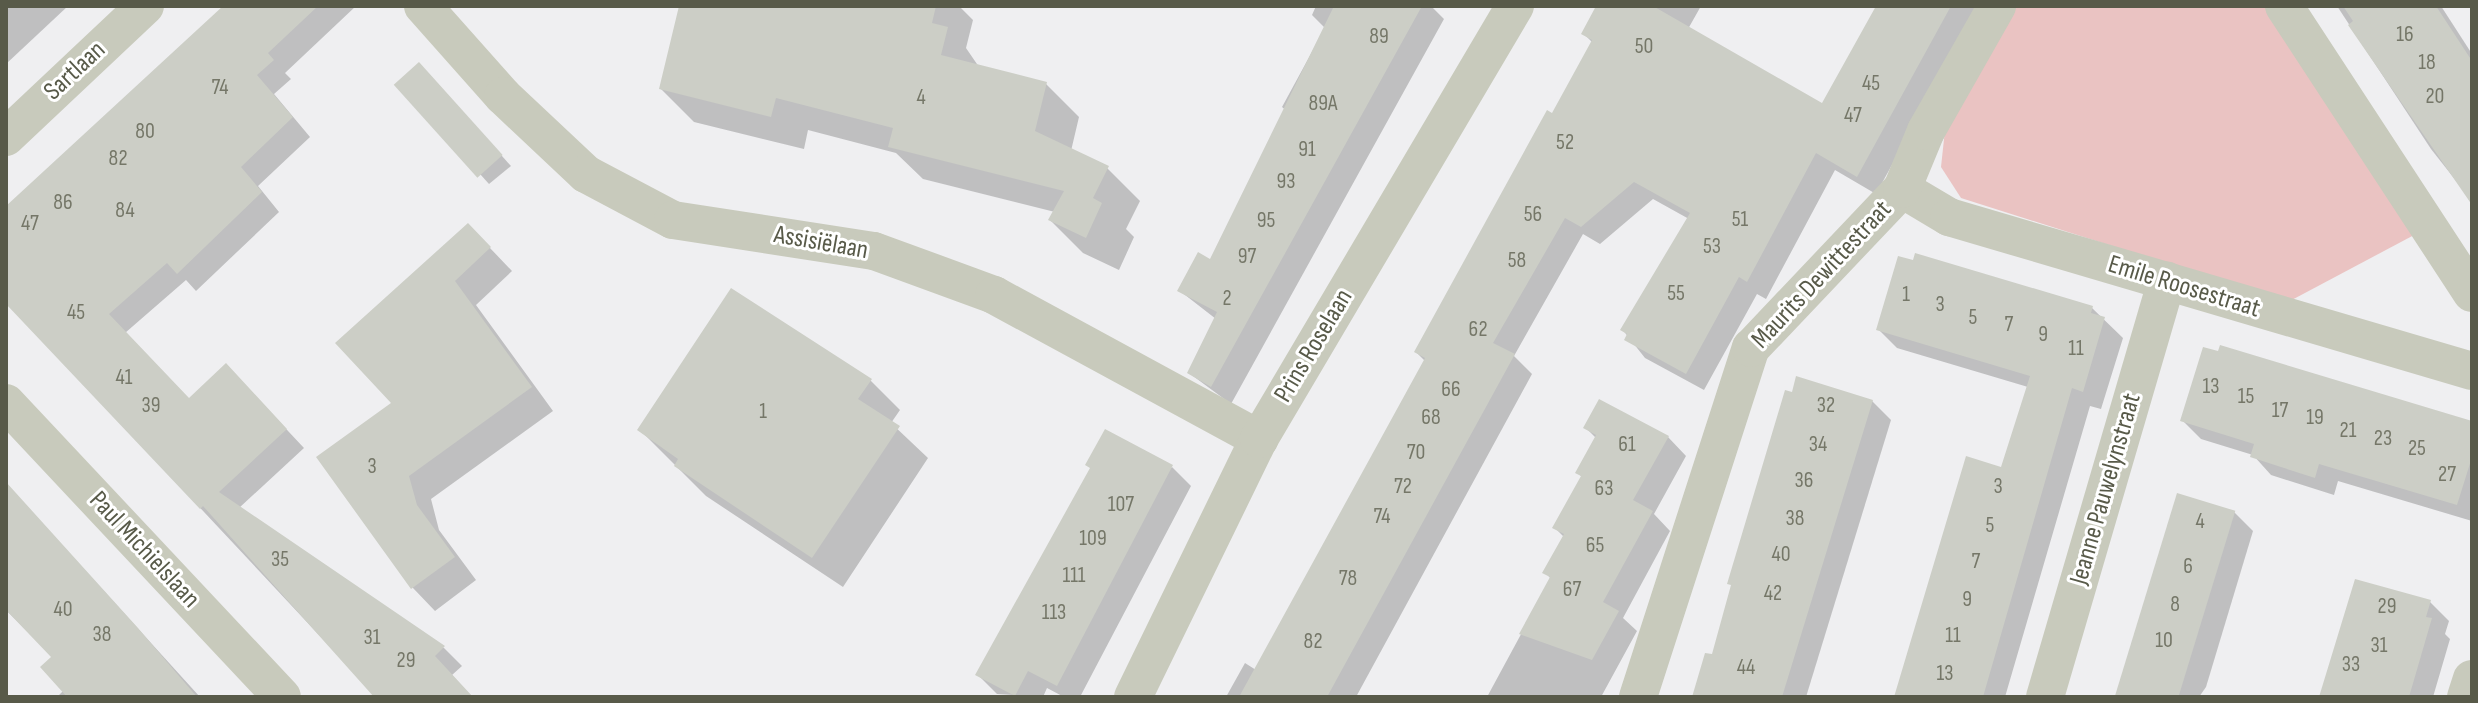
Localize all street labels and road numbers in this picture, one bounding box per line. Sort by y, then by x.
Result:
street label: Sartlaan [38,35,112,107]
street label: Maurits Dewittestraat [1746,195,1898,355]
street label: Assisiëlaan [771,219,871,267]
street label: Emile Roosestraat [2104,249,2264,325]
street label: Prins Roselaan [1268,284,1360,408]
street label: Jeanne Pauwelynstraat [2064,390,2148,588]
street label: Paul Michielslaan [82,485,206,615]

